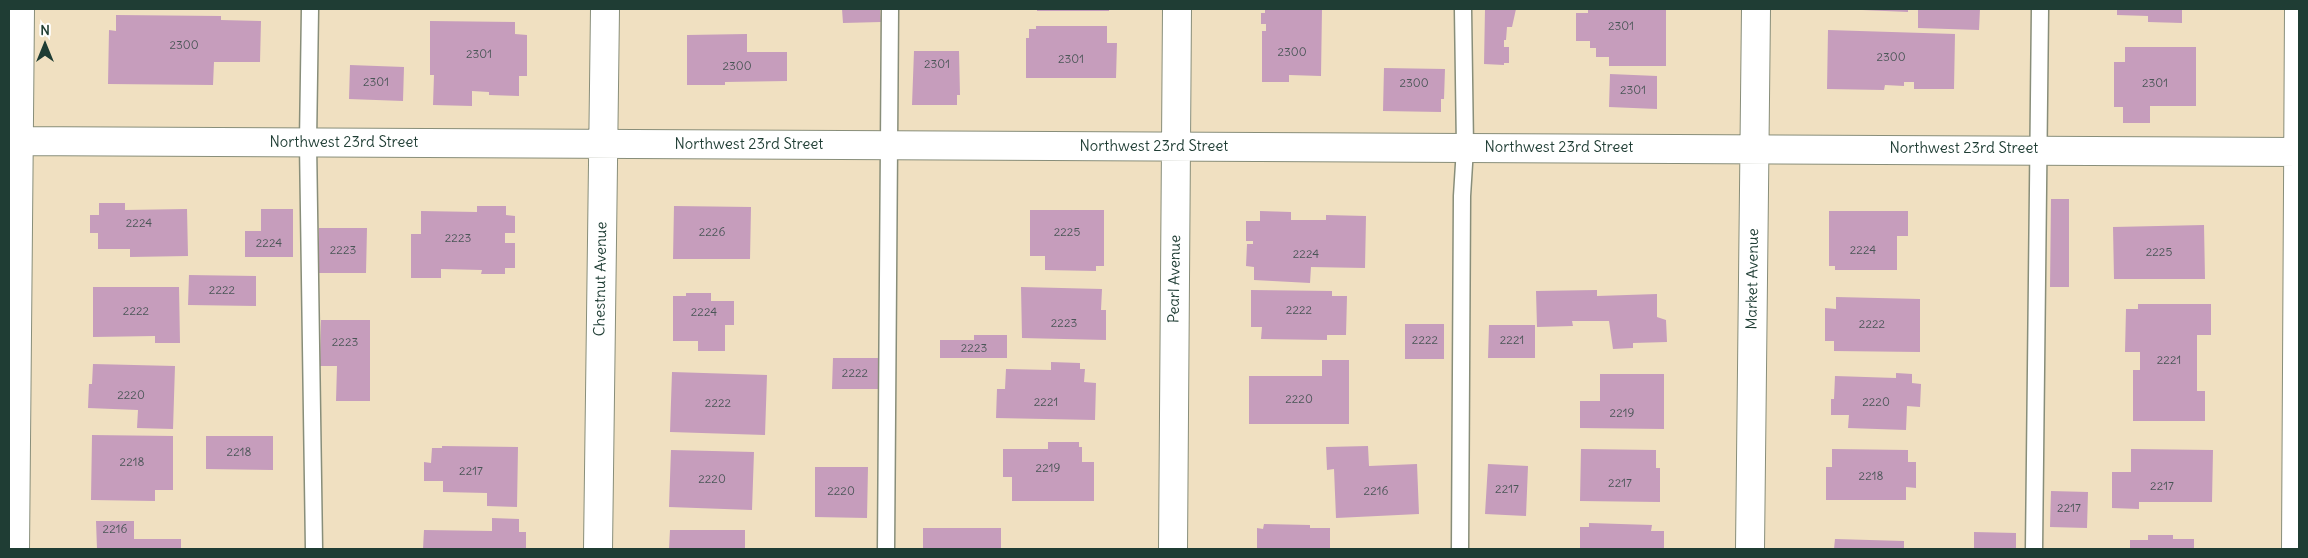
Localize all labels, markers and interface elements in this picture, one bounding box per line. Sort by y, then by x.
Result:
north arrow [20,20,70,70]
house number: 2301 [1608,20,1634,34]
text: N [40,21,50,39]
house number: 2300 [169,39,199,53]
house number: 2300 [1277,46,1307,60]
house number: 2301 [466,48,492,62]
house number: 2300 [1876,51,1906,65]
house number: 2301 [1058,53,1084,67]
house number: 2301 [924,58,950,72]
house number: 2300 [722,60,752,74]
house number: 2301 [363,76,389,90]
house number: 2300 [1399,77,1429,91]
house number: 2301 [2142,77,2168,91]
house number: 2301 [1620,84,1646,98]
street label: Northwest 23rd Street [270,134,418,152]
street label: Northwest 23rd Street [675,136,823,154]
street label: Northwest 23rd Street [1080,138,1228,156]
street label: Northwest 23rd Street [1485,139,1633,157]
street label: Northwest 23rd Street [1890,140,2038,158]
house number: 2224 [126,217,152,231]
street label: Chestnut Avenue [591,221,611,337]
house number: 2226 [699,226,725,240]
house number: 2225 [1054,226,1080,240]
street label: Market Avenue [1743,228,1763,330]
house number: 2223 [445,232,471,246]
street label: Pearl Avenue [1165,235,1185,323]
house number: 2224 [256,237,282,251]
house number: 2223 [330,244,356,258]
house number: 2224 [1850,244,1876,258]
house number: 2225 [2146,246,2172,260]
house number: 2224 [1293,248,1319,262]
house number: 2222 [209,284,235,298]
house number: 2222 [1286,304,1312,318]
house number: 2222 [123,305,149,319]
house number: 2224 [691,306,717,320]
house number: 2223 [1051,317,1077,331]
house number: 2222 [1859,318,1885,332]
house number: 2222 [1412,334,1438,348]
house number: 2221 [1500,334,1524,348]
house number: 2223 [332,336,358,350]
house number: 2223 [961,342,987,356]
house number: 2221 [2157,354,2181,368]
house number: 2222 [842,367,868,381]
house number: 2220 [117,389,145,403]
house number: 2220 [1285,393,1313,407]
house number: 2221 [1034,396,1058,410]
house number: 2220 [1862,396,1890,410]
house number: 2222 [705,397,731,411]
house number: 2219 [1610,407,1634,421]
house number: 2218 [227,446,251,460]
house number: 2218 [120,456,144,470]
house number: 2219 [1036,462,1060,476]
house number: 2217 [459,465,483,479]
house number: 2218 [1859,470,1883,484]
house number: 2220 [698,473,726,487]
house number: 2217 [1608,477,1632,491]
house number: 2217 [2150,480,2174,494]
house number: 2217 [1495,483,1519,497]
house number: 2220 [827,485,855,499]
house number: 2216 [1364,485,1388,499]
house number: 2217 [2057,502,2081,516]
house number: 2216 [103,523,127,537]

